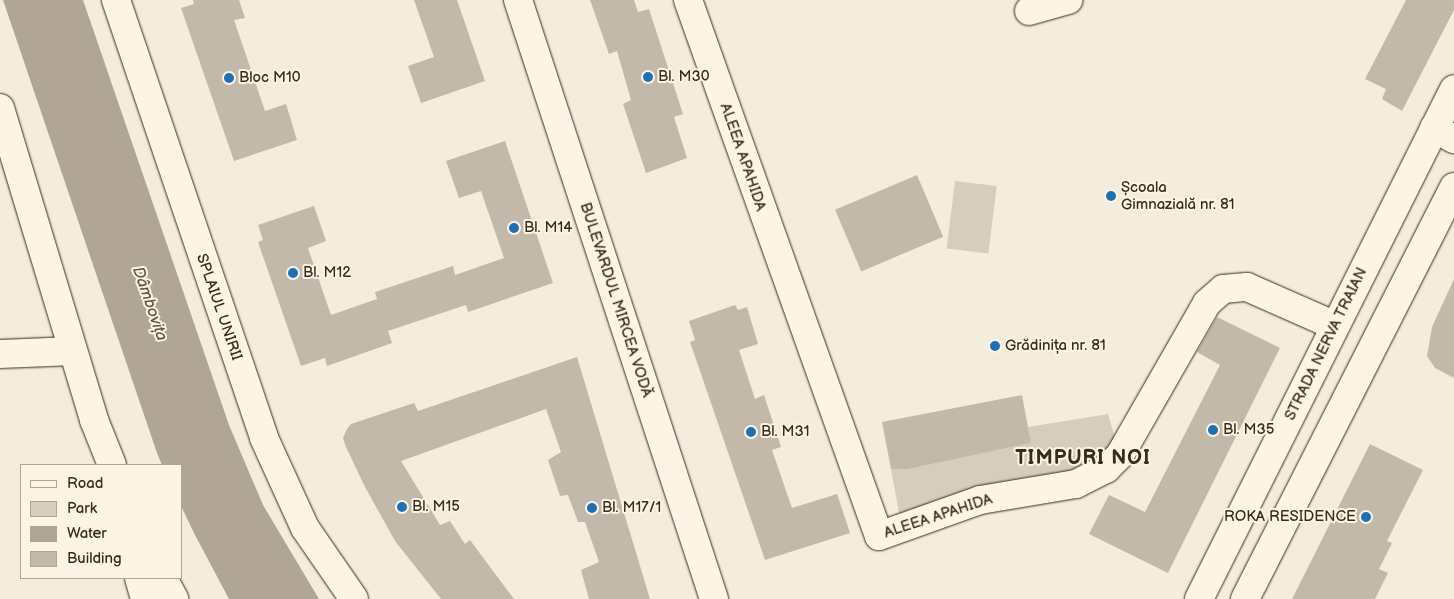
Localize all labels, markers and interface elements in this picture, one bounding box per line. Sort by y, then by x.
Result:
place label: Bl. M30 [658,68,710,86]
place label: Bloc M10 [239,69,301,87]
marker: Bl. M30 [642,71,654,83]
marker: Bloc M10 [223,72,235,84]
street label: ALEEA APAHIDA [716,101,770,213]
place label: Școala Gimnazială nr. 81 [1121,178,1235,213]
marker: Școala Gimnazială nr. 81 [1105,190,1117,202]
street label: BULEVARDUL MIRCEA VODĂ [576,200,656,400]
place label: Bl. M14 [524,219,572,237]
marker: Bl. M14 [508,222,520,234]
street label: SPLAIUL UNIRII [192,251,246,363]
water label: Dâmbovița [127,264,171,344]
place label: Bl. M12 [303,264,351,282]
street label: STRADA NERVA TRAIAN [1281,264,1371,424]
marker: Bl. M12 [287,267,299,279]
place label: Grădinița nr. 81 [1005,337,1106,355]
marker: Grădinița nr. 81 [989,340,1001,352]
place label: Bl. M35 [1223,421,1274,439]
place label: Bl. M31 [761,423,810,441]
marker: Bl. M35 [1207,424,1219,436]
marker: Bl. M31 [745,426,757,438]
district label: TIMPURI NOI [1014,446,1152,470]
legend [20,464,182,579]
text: Road [67,474,103,493]
street label: ALEEA APAHIDA [882,490,994,542]
place label: Bl. M15 [412,498,460,516]
text: Park [67,499,97,518]
place label: Bl. M17/1 [602,499,661,517]
marker: Bl. M15 [396,501,408,513]
marker: Bl. M17/1 [586,502,598,514]
place label: ROKA RESIDENCE [1224,508,1356,526]
marker: ROKA RESIDENCE [1360,511,1372,523]
text: Water [67,524,107,543]
text: Building [67,549,122,568]

